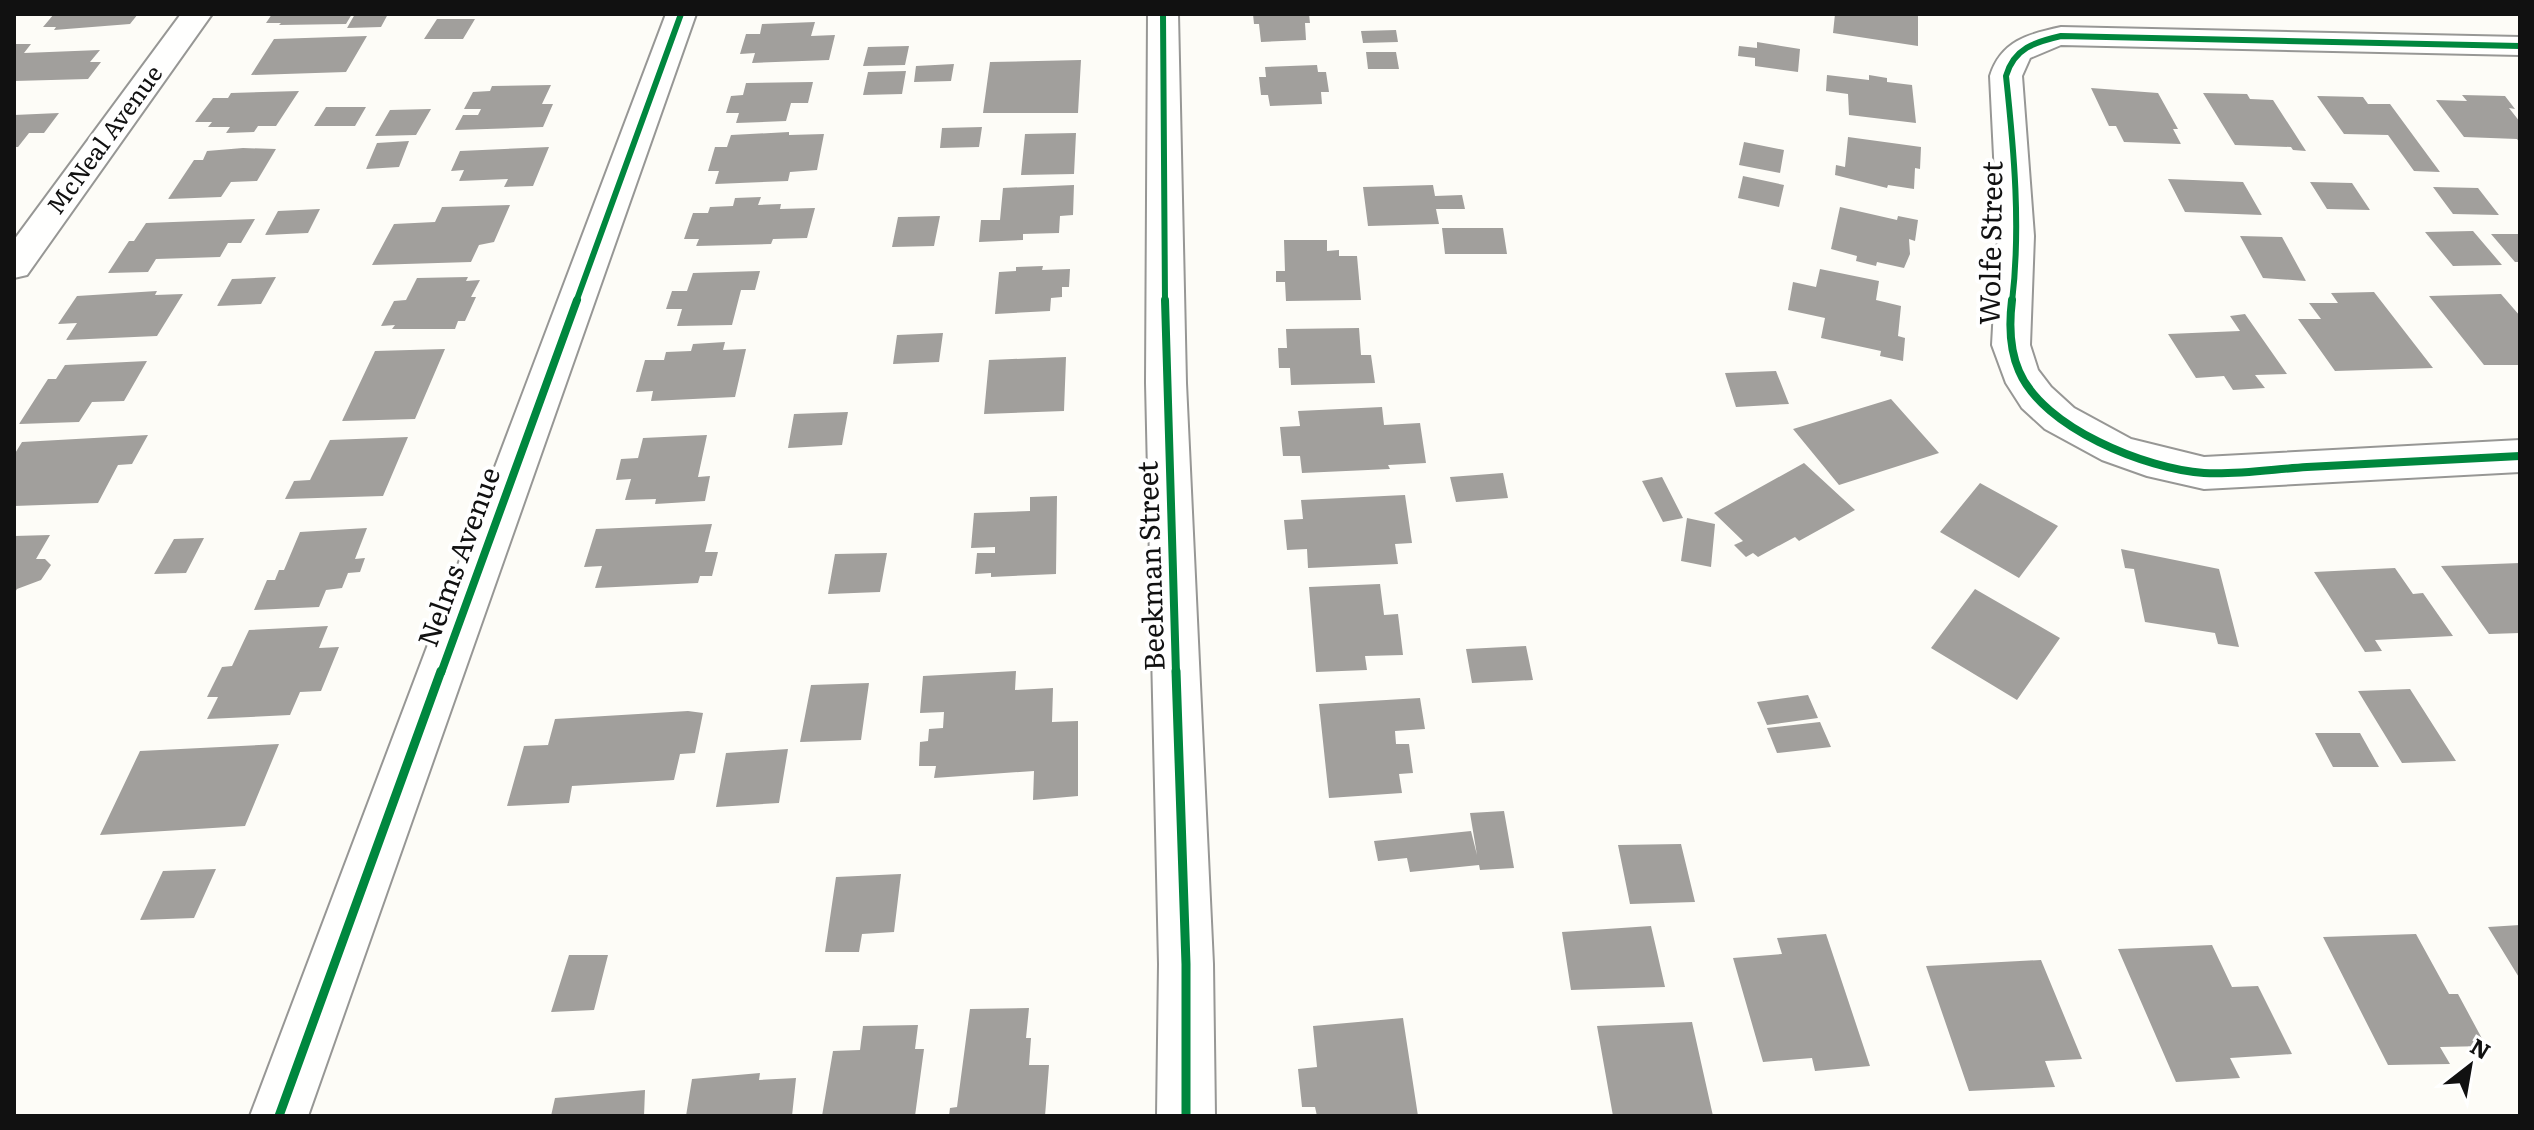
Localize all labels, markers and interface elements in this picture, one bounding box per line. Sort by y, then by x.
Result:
street label: McNeal Avenue [37,57,169,220]
street label: Wolfe Street [1967,160,2011,325]
street label: Nelms Avenue [405,460,509,652]
street label: Beekman Street [1124,460,1174,672]
north arrow [2430,1026,2510,1106]
text: N [2465,1029,2497,1066]

